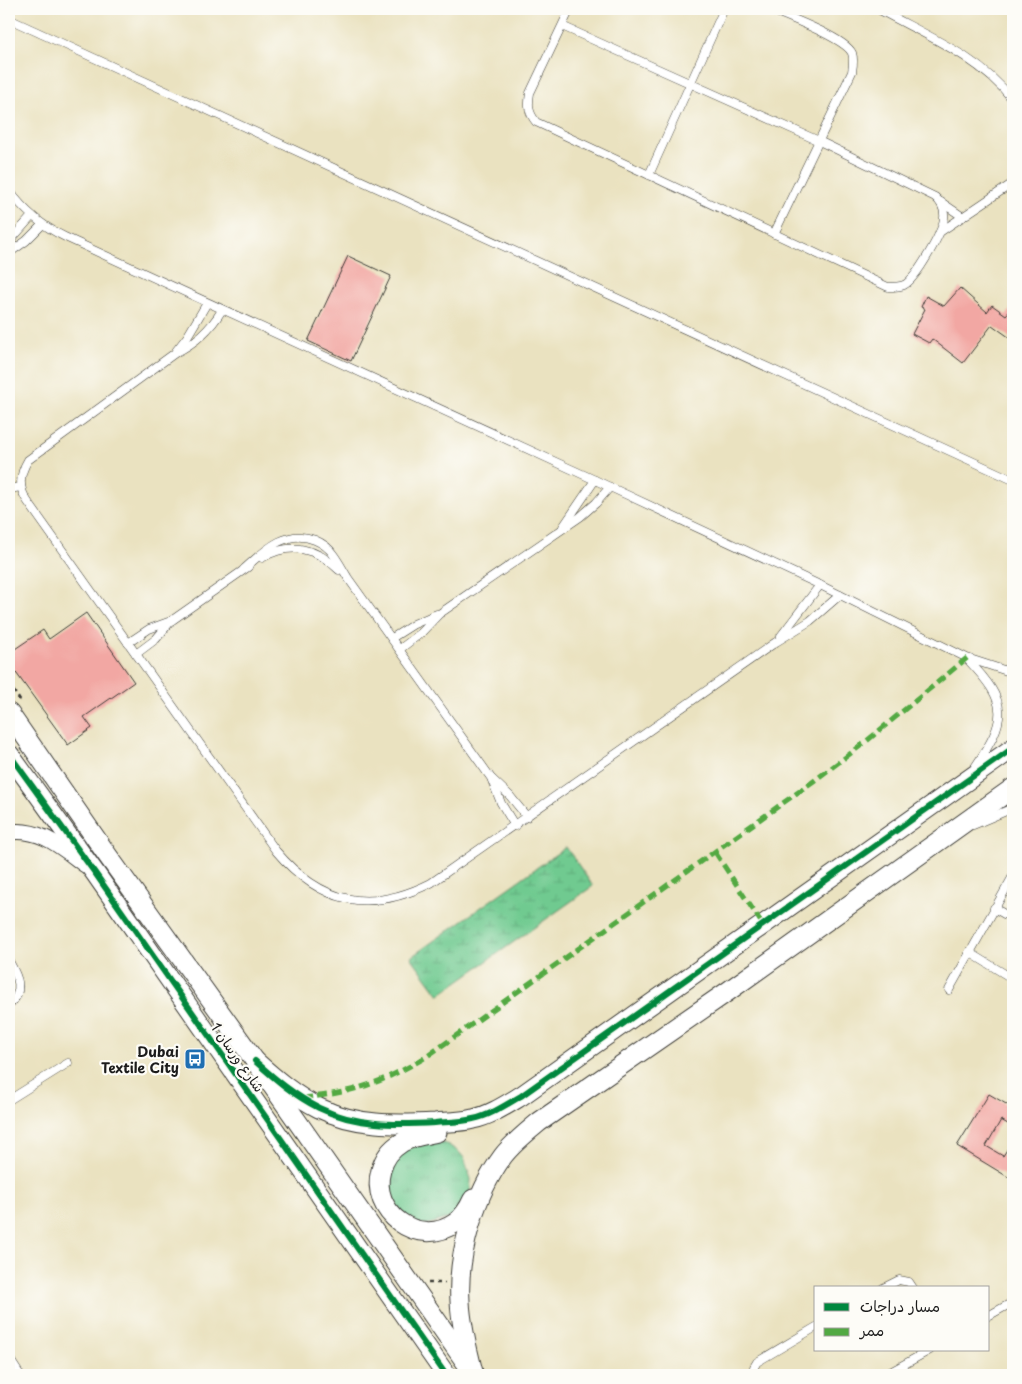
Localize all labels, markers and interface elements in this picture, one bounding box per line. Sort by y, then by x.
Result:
street label: شارع ورسان 1 [206,1018,270,1096]
place label: Dubai Textile City [101,1041,179,1078]
bus stop icon: Dubai Textile City [183,1047,207,1071]
legend [814,1286,990,1352]
text: مسار دراجات [860,1294,940,1317]
text: ممر [858,1318,884,1341]

